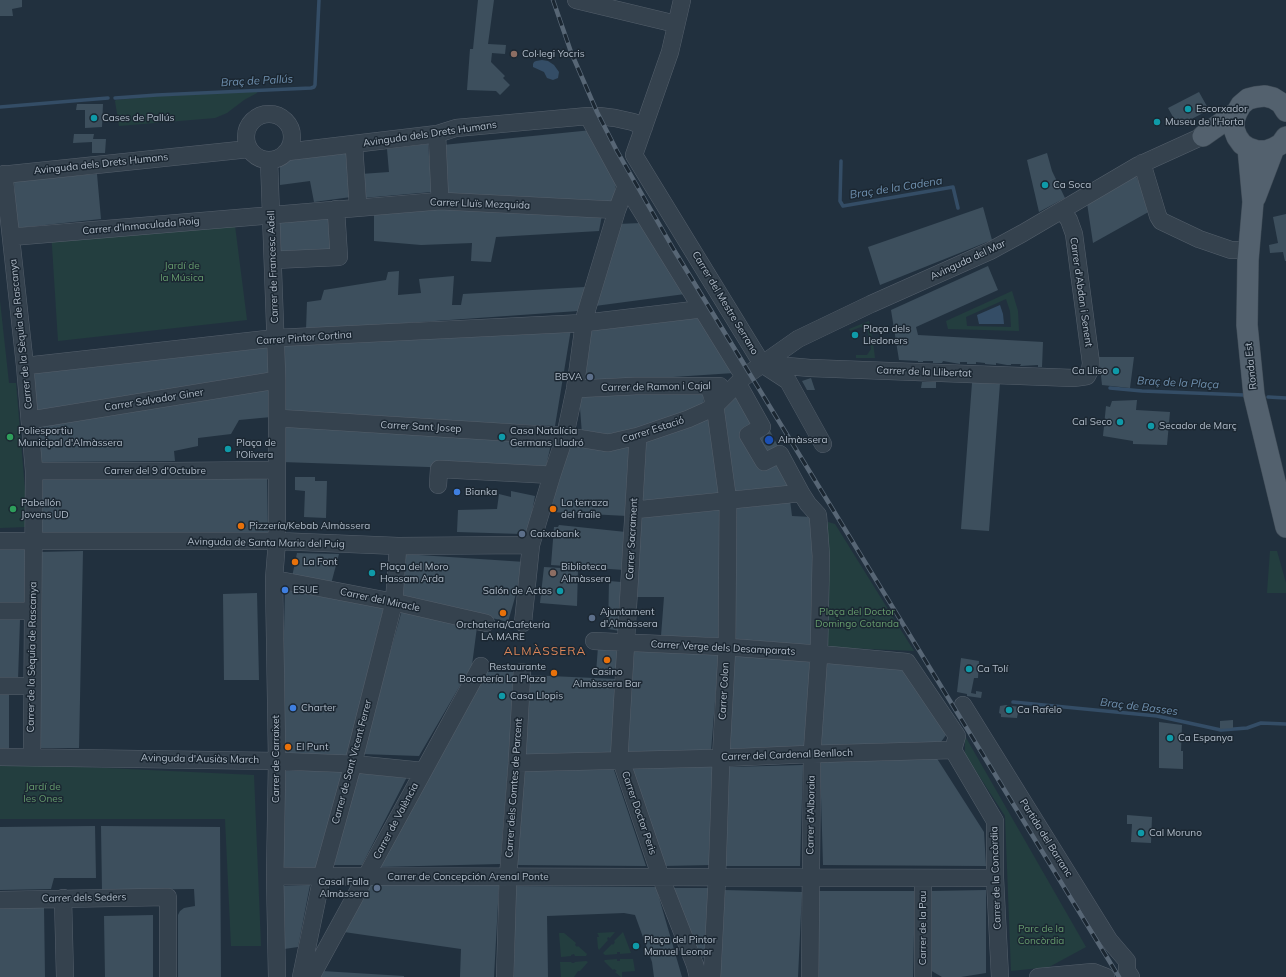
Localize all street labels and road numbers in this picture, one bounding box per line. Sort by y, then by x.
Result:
street label: Avinguda dels Drets Humans [362,119,498,149]
street label: Avinguda dels Drets Humans [33,151,169,177]
street label: Carrer Lluïs Mezquida [430,196,530,212]
street label: Carrer de Francesc Adell [265,210,281,324]
street label: Carrer d'Inmaculada Roig [82,215,200,237]
street label: Carrer d'Abdon i Senent [1067,236,1095,348]
street label: Avinguda del Mar [928,237,1008,283]
street label: Carrer del Mestre Serrano [689,249,761,357]
street label: Carrer de la Sèquia de Rascanya [7,258,35,410]
street label: Carrer Pintor Cortina [256,329,352,347]
street label: Ronda Est [1243,342,1259,390]
street label: Carrer de la Llibertat [876,364,972,380]
street label: Carrer de Ramon i Cajal [601,380,711,394]
street label: Carrer Salvador Giner [104,386,204,414]
street label: Carrer Estació [620,414,686,446]
street label: Carrer Sant Josep [380,419,462,435]
street label: Carrer del 9 d'Octubre [104,465,206,477]
street label: Carrer Sacrament [624,498,640,580]
street label: Avinguda de Santa Maria del Puig [187,536,345,550]
street label: Carrer de la Sèquia de Rascanya [25,581,39,733]
street label: Carrer del Miracle [339,586,421,614]
street label: Carrer Verge dels Desamparats [650,638,796,658]
street label: Carrer Colon [716,662,732,720]
street label: Carrer de Sant Vicent Ferrer [330,698,374,826]
street label: Carrer de Carraixet [270,715,282,803]
street label: Carrer dels Comtes de Parcent [503,718,525,858]
street label: Carrer del Cardenal Benlloch [721,747,853,763]
street label: Avinguda d'Ausiàs March [141,752,259,766]
street label: Carrer Doctor Peris [619,770,659,856]
street label: Carrer d'Alboraia [804,775,818,855]
street label: Carrer de València [371,781,421,861]
street label: Partida del Barranc [1017,797,1075,879]
street label: Carrer de la Concòrdia [988,826,1004,930]
street label: Carrer de Concepción Arenal Ponte [387,871,549,883]
street label: Carrer dels Seders [42,891,126,905]
street label: Carrer de la Pau [917,891,929,965]

